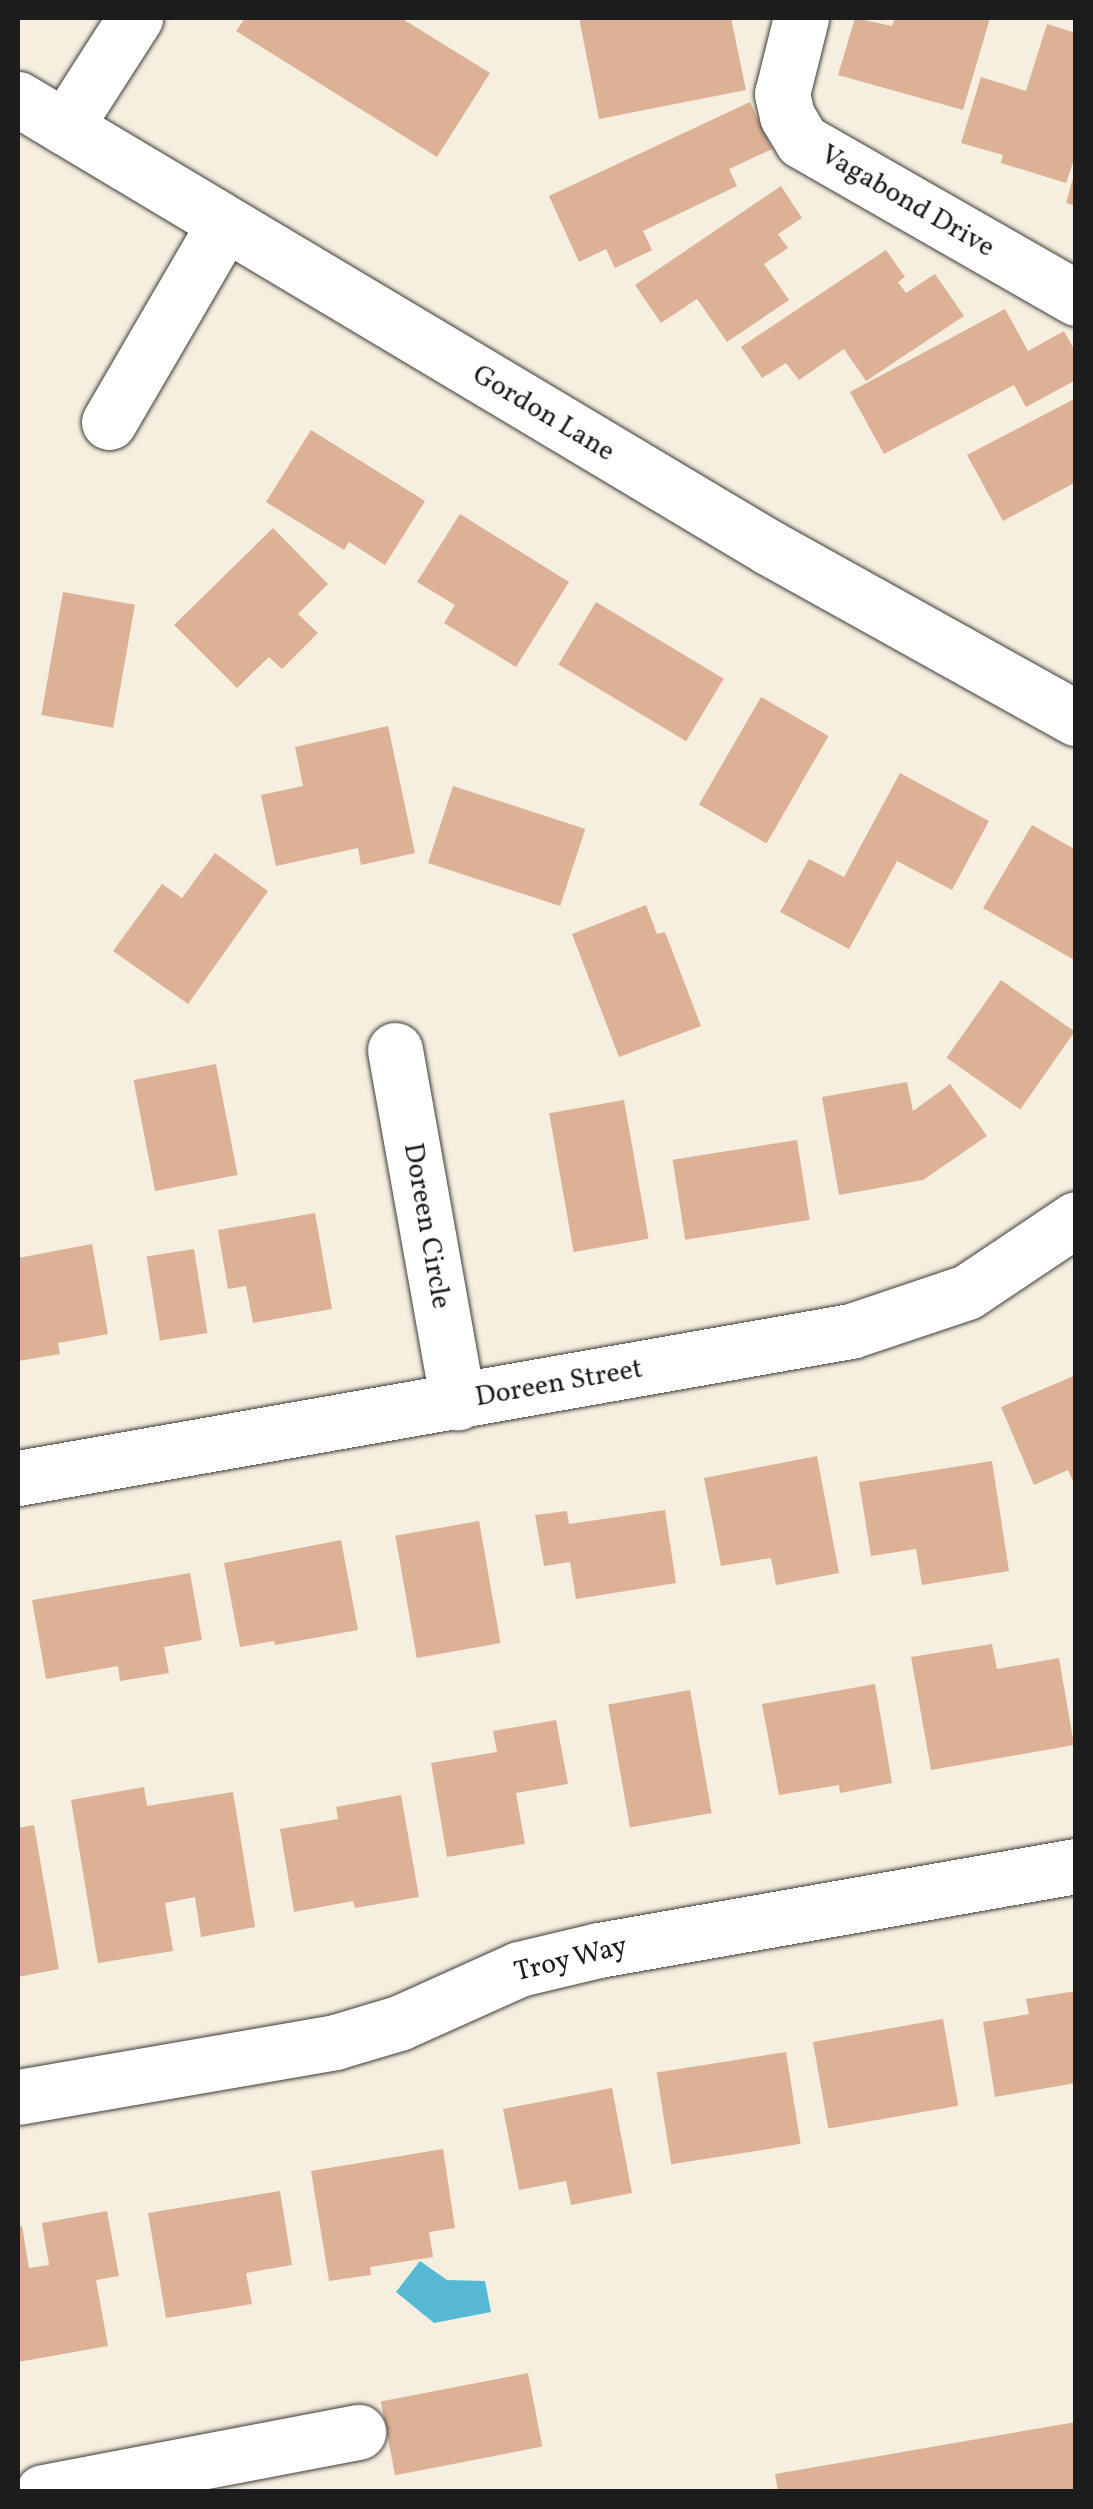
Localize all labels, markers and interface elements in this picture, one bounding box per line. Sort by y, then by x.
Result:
street label: Vagabond Drive [814,139,1000,265]
street label: Gordon Lane [466,358,620,470]
street label: Doreen Circle [395,1140,457,1312]
street label: Doreen Street [473,1353,645,1415]
street label: Troy Way [510,1930,632,1990]

